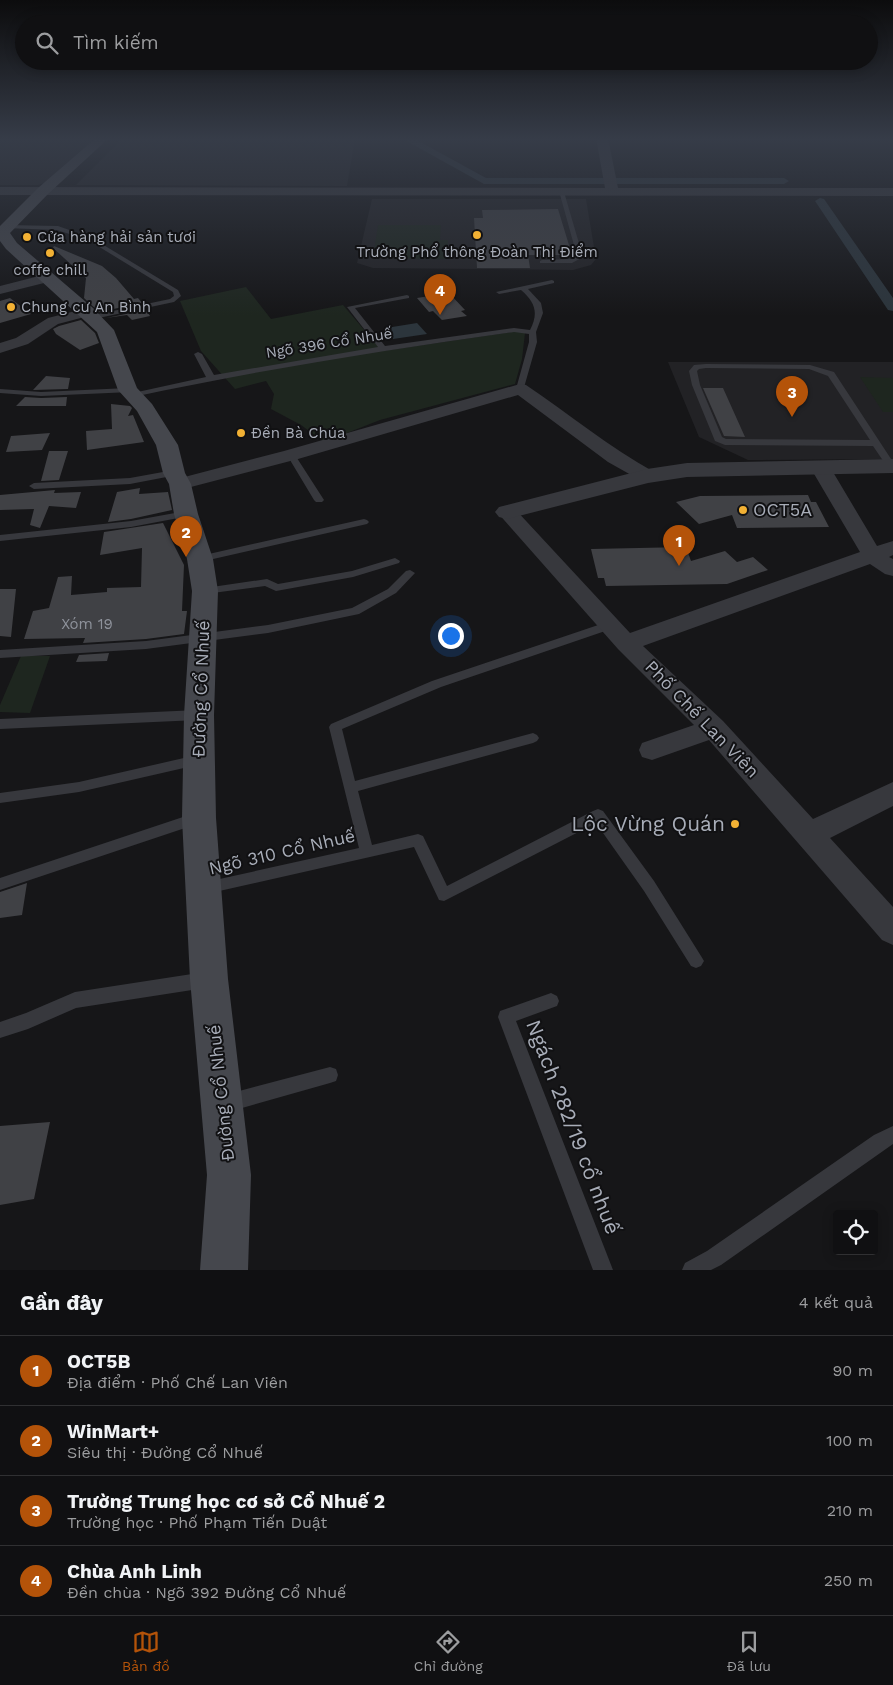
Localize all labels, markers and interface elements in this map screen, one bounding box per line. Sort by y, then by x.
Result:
search box [15,15,878,70]
icon: search [33,29,61,57]
text: Tìm kiếm [73,31,159,54]
place label: Cửa hàng hải sản tươi [37,228,196,246]
marker: Trường Phổ thông Đoàn Thị Điểm [471,229,483,241]
marker: Cửa hàng hải sản tươi [21,231,33,243]
place label: Trường Phổ thông Đoàn Thị Điểm [356,243,598,261]
marker: coffe chill [44,247,56,259]
place label: coffe chill [13,261,87,279]
pin: 4 [424,274,456,315]
place label: Chung cư An Bình [21,298,151,316]
marker: Chung cư An Bình [5,301,17,313]
street label: Ngõ 396 Cổ Nhuế [265,324,394,362]
pin: 3 [776,376,808,417]
place label: Đền Bà Chúa [251,424,346,442]
marker: Đền Bà Chúa [235,427,247,439]
place label: OCT5A [753,499,812,520]
marker: OCT5A [737,504,749,516]
pin: 2 [170,516,202,557]
pin: 1 [663,525,695,566]
house number: Xóm 19 [61,615,113,633]
street label: Đường Cổ Nhuế [188,620,213,758]
your location [438,623,464,649]
street label: Phố Chế Lan Viên [641,656,764,782]
place label: Lộc Vừng Quán [571,811,725,836]
marker: Lộc Vừng Quán [729,818,741,830]
street label: Ngõ 310 Cổ Nhuế [207,824,357,879]
street label: Ngách 282/19 cổ nhuế [521,1016,626,1238]
street label: Đường Cổ Nhuế [203,1024,238,1162]
map controls [833,1210,878,1255]
button: locate [833,1210,878,1255]
text: Gần đây [20,1290,103,1315]
text: 4 kết quả [799,1293,873,1312]
text: OCT5B [67,1350,130,1373]
text: 1 [33,1361,39,1380]
text: 90 m [832,1361,873,1380]
text: Địa điểm · Phố Chế Lan Viên [67,1373,288,1392]
text: WinMart+ [67,1420,159,1443]
text: 2 [31,1431,41,1450]
text: 100 m [826,1431,873,1450]
text: Siêu thị · Đường Cổ Nhuế [67,1443,263,1462]
text: Trường Trung học cơ sở Cổ Nhuế 2 [67,1490,385,1513]
text: 3 [31,1501,41,1520]
text: 210 m [827,1501,873,1520]
text: Trường học · Phố Phạm Tiến Duật [67,1513,327,1532]
text: Chùa Anh Linh [67,1560,202,1583]
text: 4 [31,1571,41,1590]
text: 250 m [824,1571,873,1590]
text: Đền chùa · Ngõ 392 Đường Cổ Nhuế [67,1583,346,1602]
tab: Bản đồ [122,1628,170,1674]
tab: Chỉ đường [414,1628,483,1674]
tab: Đã lưu [727,1628,771,1674]

